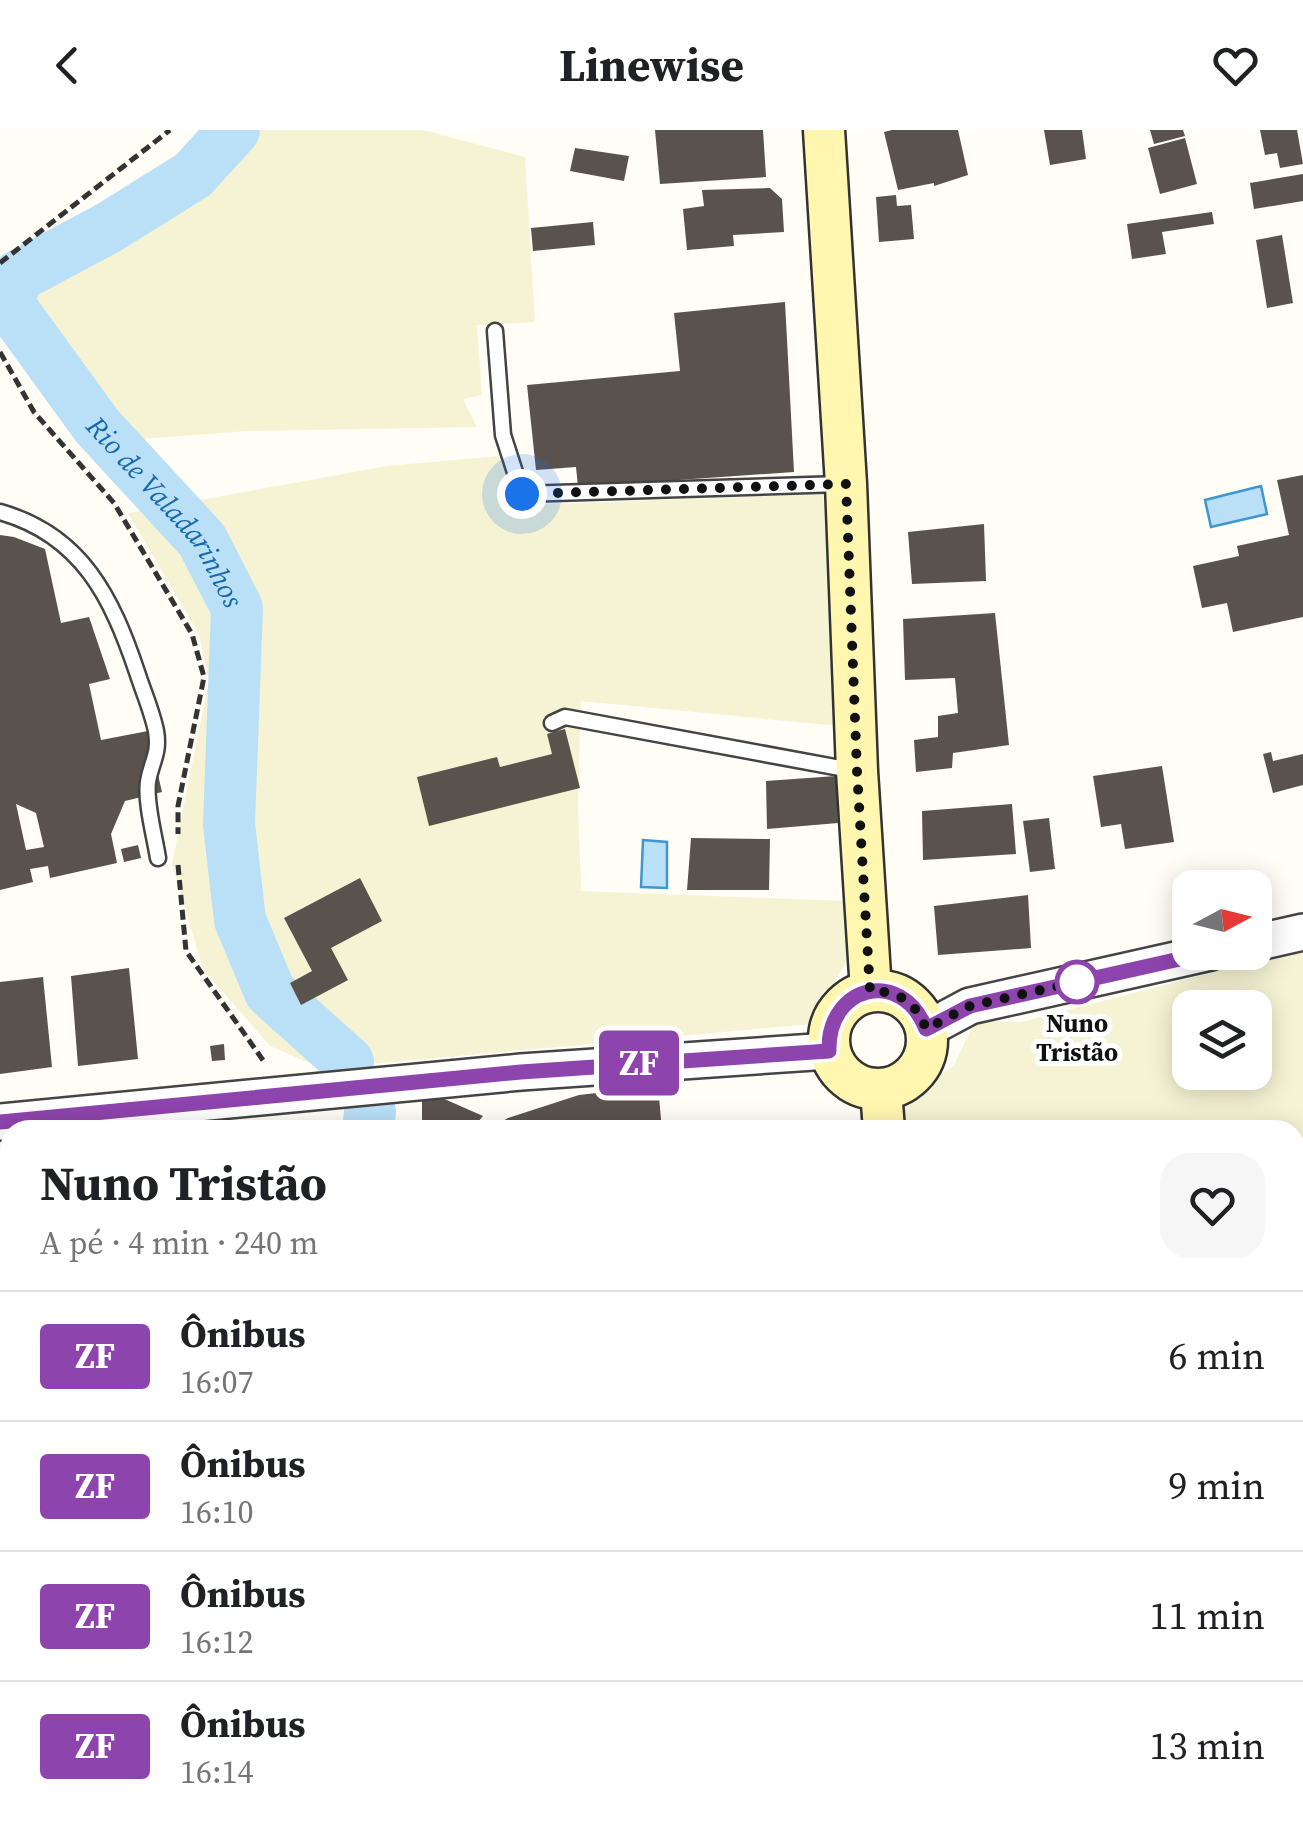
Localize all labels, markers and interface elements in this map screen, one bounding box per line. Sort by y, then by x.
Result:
text: Linewise [559,34,744,96]
icon: back [40,38,95,93]
icon: heart [1208,38,1263,93]
water label: Rio de Valadarinhos [77,407,253,615]
your location [497,469,547,519]
north arrow [1172,870,1272,970]
map controls [1172,870,1272,1090]
marker: Nuno Tristão [1056,961,1098,1003]
button: layers [1172,990,1272,1090]
place label: Nuno Tristão [1036,1006,1118,1069]
line badge: ZF [594,1030,684,1096]
text: ZF [619,1039,659,1087]
text: Nuno Tristão [40,1150,327,1216]
button: heart [1160,1153,1265,1258]
text: A pé · 4 min · 240 m [40,1221,318,1265]
text: Ônibus [180,1308,306,1360]
text: 6 min [1169,1330,1265,1382]
text: ZF [75,1332,115,1380]
text: 16:07 [180,1360,254,1404]
text: Ônibus [180,1438,306,1490]
text: 9 min [1169,1460,1265,1512]
text: ZF [75,1462,115,1510]
text: 16:10 [180,1490,254,1534]
text: Ônibus [180,1568,306,1620]
text: 11 min [1150,1590,1265,1642]
text: ZF [75,1592,115,1640]
text: 16:12 [180,1620,254,1664]
text: Ônibus [180,1698,306,1750]
text: 13 min [1150,1720,1265,1772]
text: ZF [75,1722,115,1770]
text: 16:14 [180,1750,254,1794]

